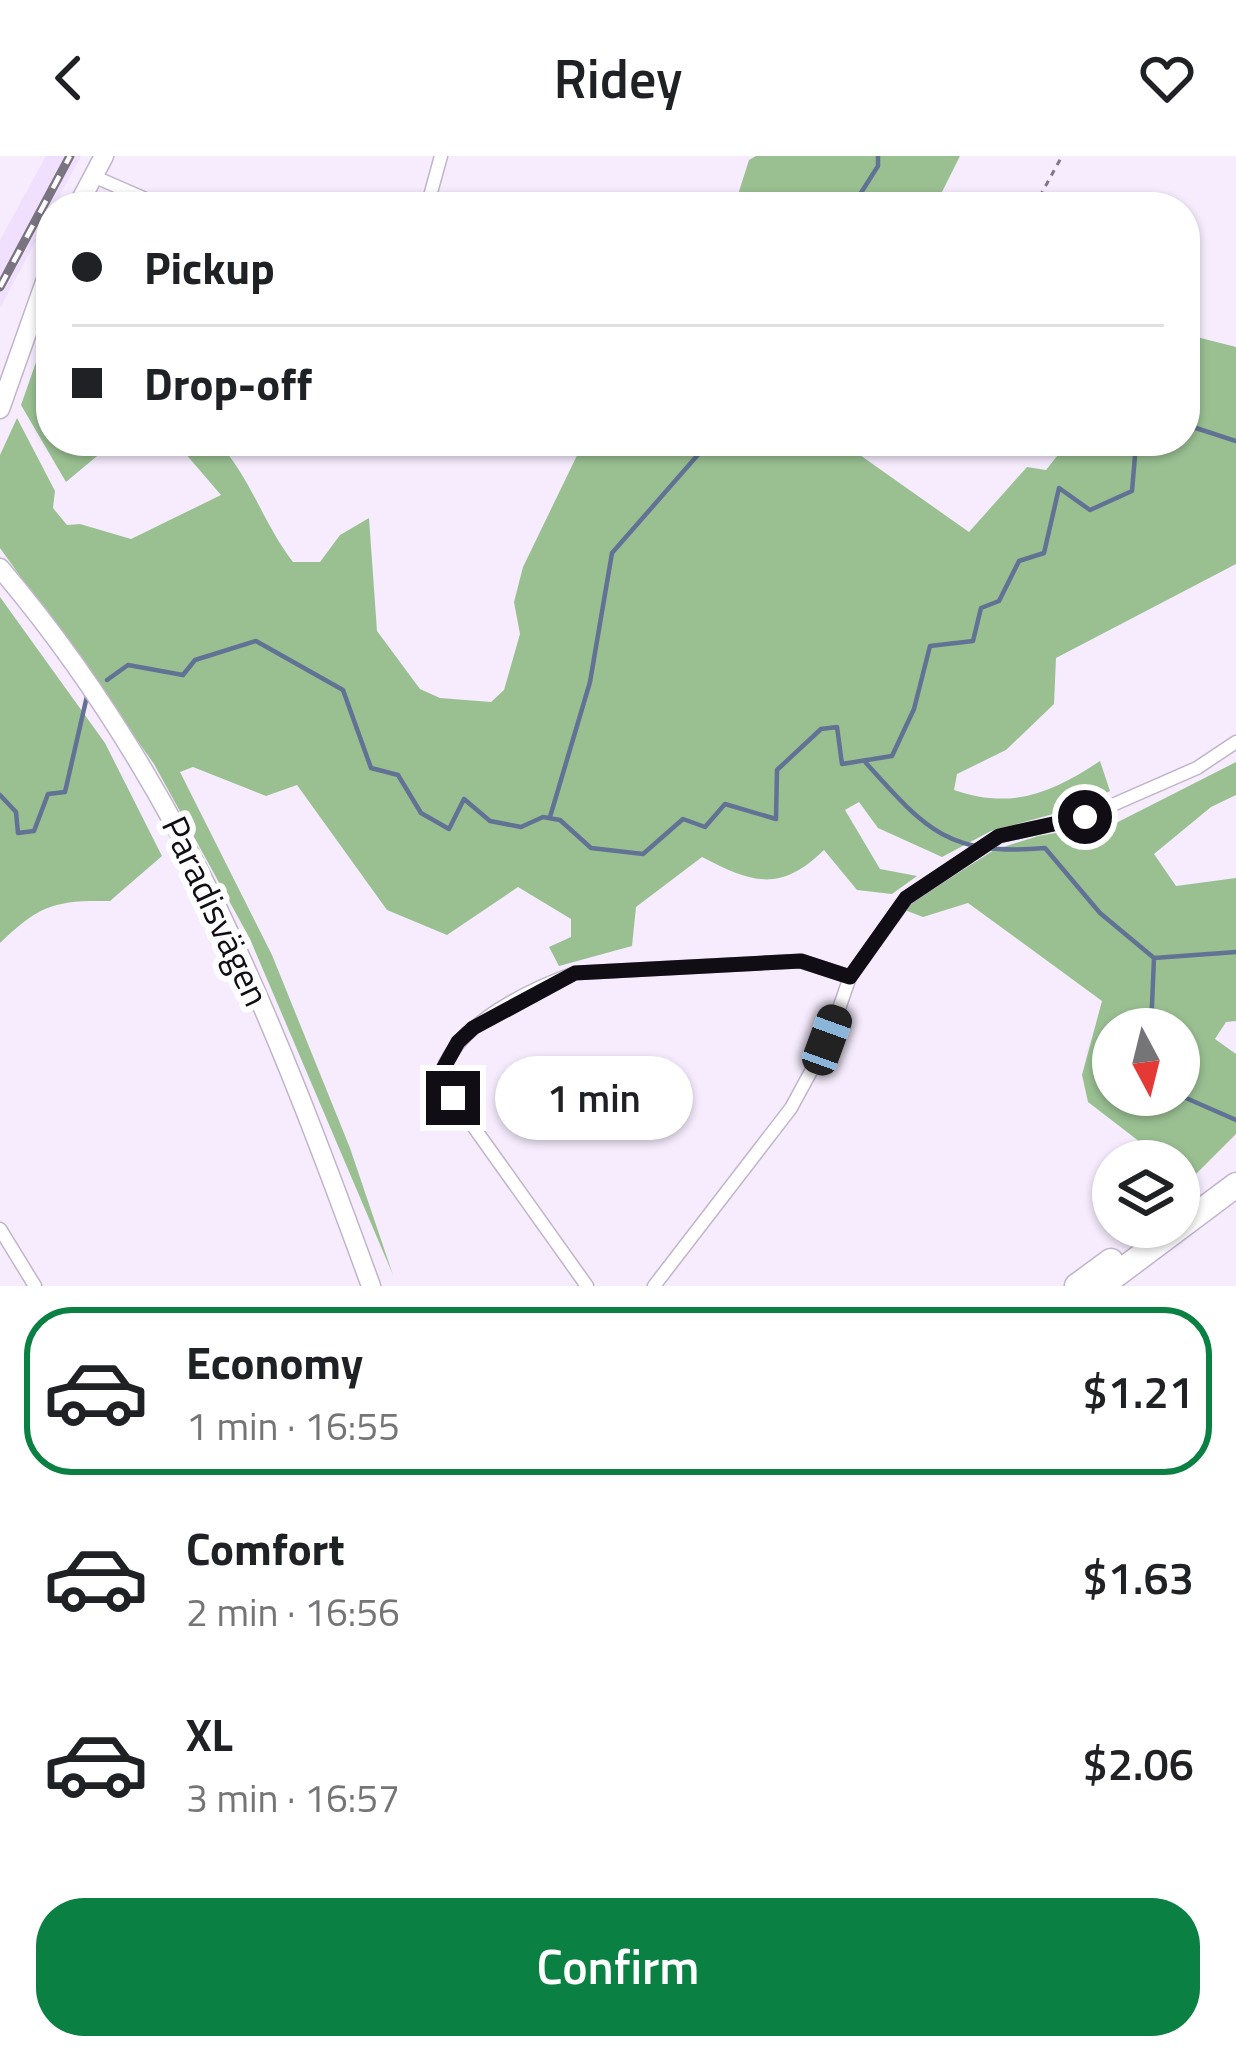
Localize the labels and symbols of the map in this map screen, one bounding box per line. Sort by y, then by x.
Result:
route start [1058,790,1112,844]
street label: Paradisvägen [148,807,285,1015]
car [798,1000,856,1080]
north arrow [1092,1008,1200,1116]
callout: 1 min [495,1056,693,1140]
route end [426,1071,480,1125]

